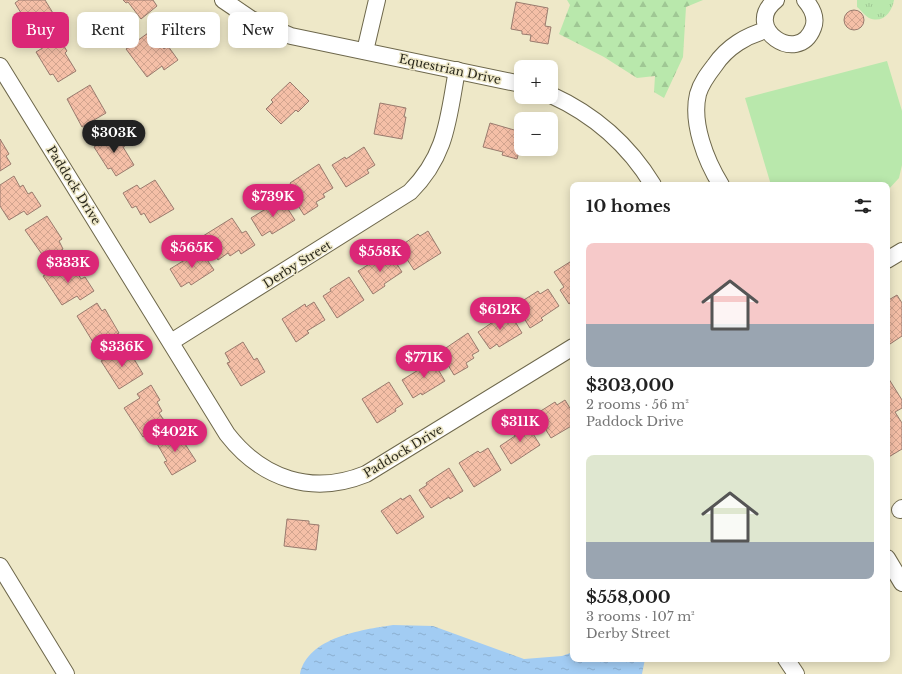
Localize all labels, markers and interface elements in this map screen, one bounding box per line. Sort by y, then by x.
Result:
chip: Buy [12,12,69,48]
chip: Rent [77,12,139,48]
chip: Filters [147,12,220,48]
chip: New [228,12,288,48]
street label: Equestrian Drive [398,51,503,87]
map controls [514,60,558,156]
button: + [514,60,558,104]
button: − [514,112,558,156]
pin: $303K [86,120,142,154]
text: $303K [91,124,137,141]
street label: Paddock Drive [44,143,104,227]
pin: $739K [245,184,301,218]
text: $739K [252,188,294,205]
icon: filters [852,195,874,217]
text: 10 homes [586,196,671,217]
pin: $565K [164,235,220,269]
street label: Derby Street [260,237,334,291]
text: $565K [170,239,214,256]
pin: $558K [352,239,408,273]
text: $558K [359,243,401,260]
pin: $333K [40,250,96,284]
text: $333K [46,254,90,271]
icon: home [694,269,766,341]
pin: $612K [472,297,528,331]
text: $612K [479,301,521,318]
pin: $336K [94,334,150,368]
text: $336K [100,338,144,355]
pin: $771K [396,345,452,379]
text: $771K [405,349,443,366]
text: $303,000 [586,375,674,396]
text: 2 rooms · 56 m² [586,396,689,413]
pin: $311K [492,409,548,443]
text: $311K [501,413,539,430]
text: Paddock Drive [586,413,684,430]
pin: $402K [147,419,203,453]
street label: Paddock Drive [360,421,446,481]
text: $402K [152,423,198,440]
icon: home [694,481,766,553]
text: $558,000 [586,587,671,608]
text: 3 rooms · 107 m² [586,608,695,625]
text: Derby Street [586,625,670,642]

